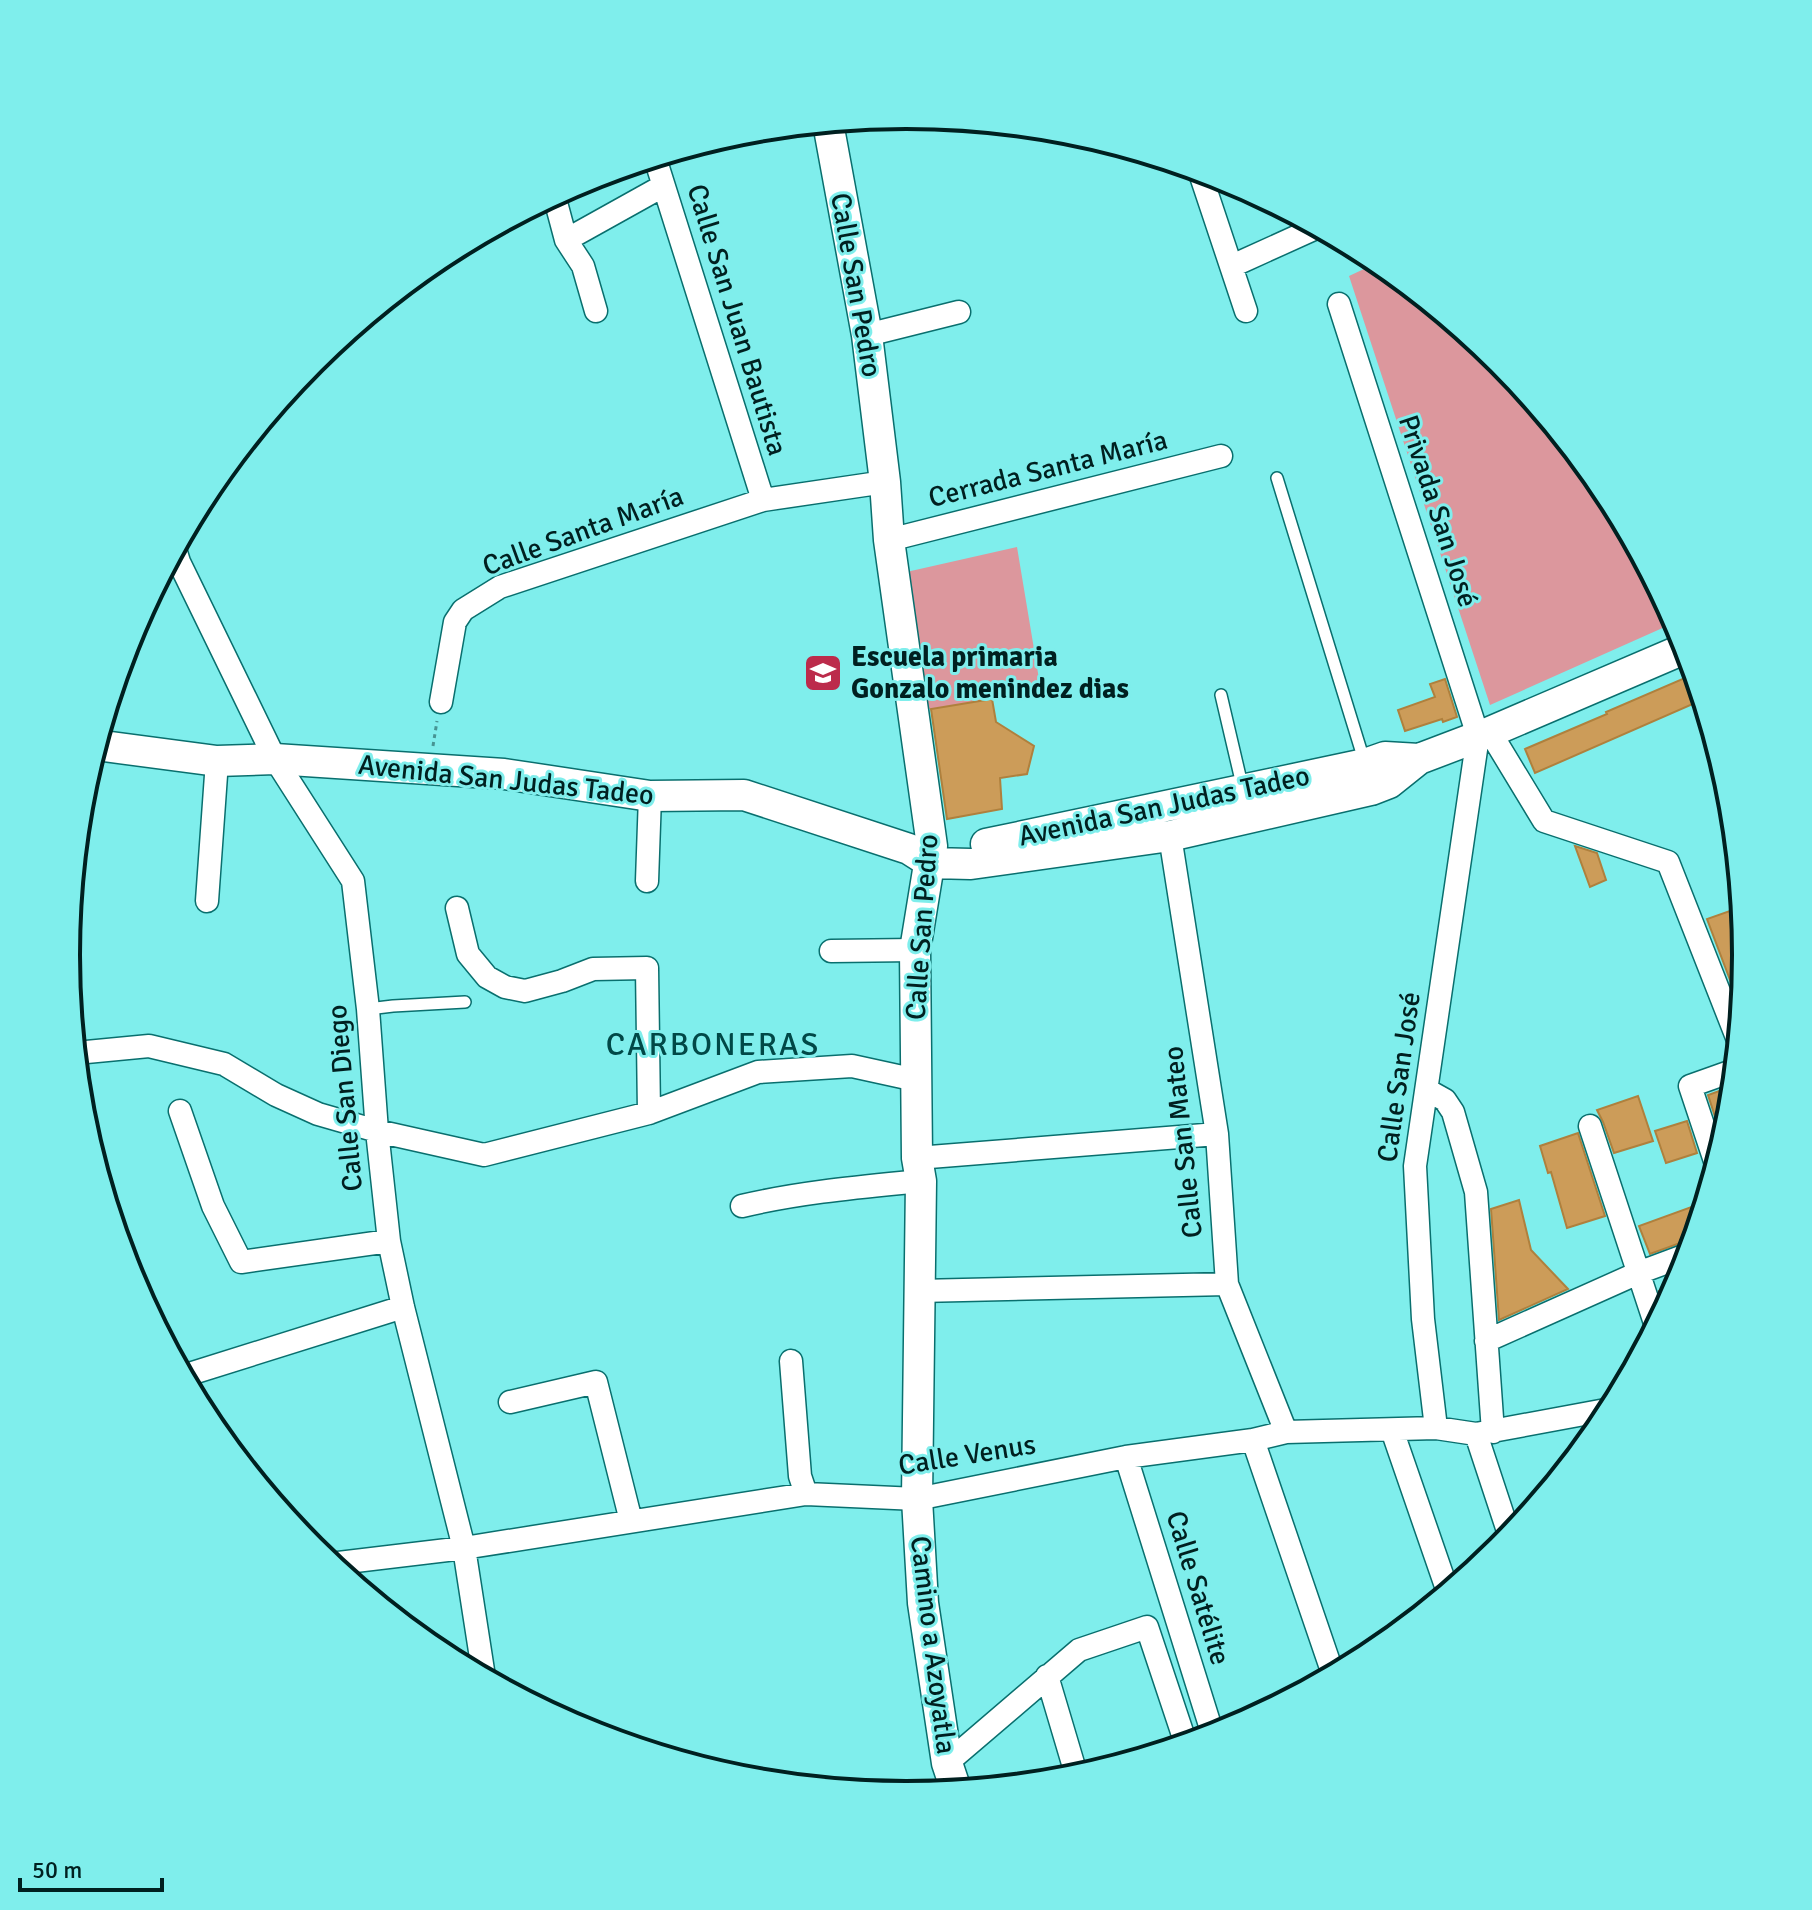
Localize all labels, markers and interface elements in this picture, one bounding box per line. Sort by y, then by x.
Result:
street label: Calle San Juan Bautista [680,180,794,460]
street label: Calle San Pedro [823,190,889,380]
street label: Privada San José [1391,411,1485,611]
street label: Cerrada Santa María [925,423,1171,515]
street label: Calle Santa María [478,479,688,583]
place label: Escuela primaria Gonzalo menindez dias [851,640,1129,706]
school or university icon: Escuela primaria Gonzalo menindez dias [802,652,844,694]
street label: Avenida San Judas Tadeo [357,748,655,812]
street label: Avenida San Judas Tadeo [1015,759,1313,853]
street label: Calle San Pedro [899,833,945,1021]
street label: Calle San José [1370,990,1428,1164]
street label: Calle San Diego [320,1003,370,1193]
district label: CARBONERAS [606,1025,820,1064]
street label: Calle San Mateo [1156,1044,1210,1240]
street label: Calle Venus [896,1427,1038,1483]
street label: Calle Satélite [1158,1507,1238,1669]
street label: Camino a Azoyatla [903,1534,963,1756]
scale bar [20,1842,162,1892]
text: 50 m [32,1855,82,1885]

